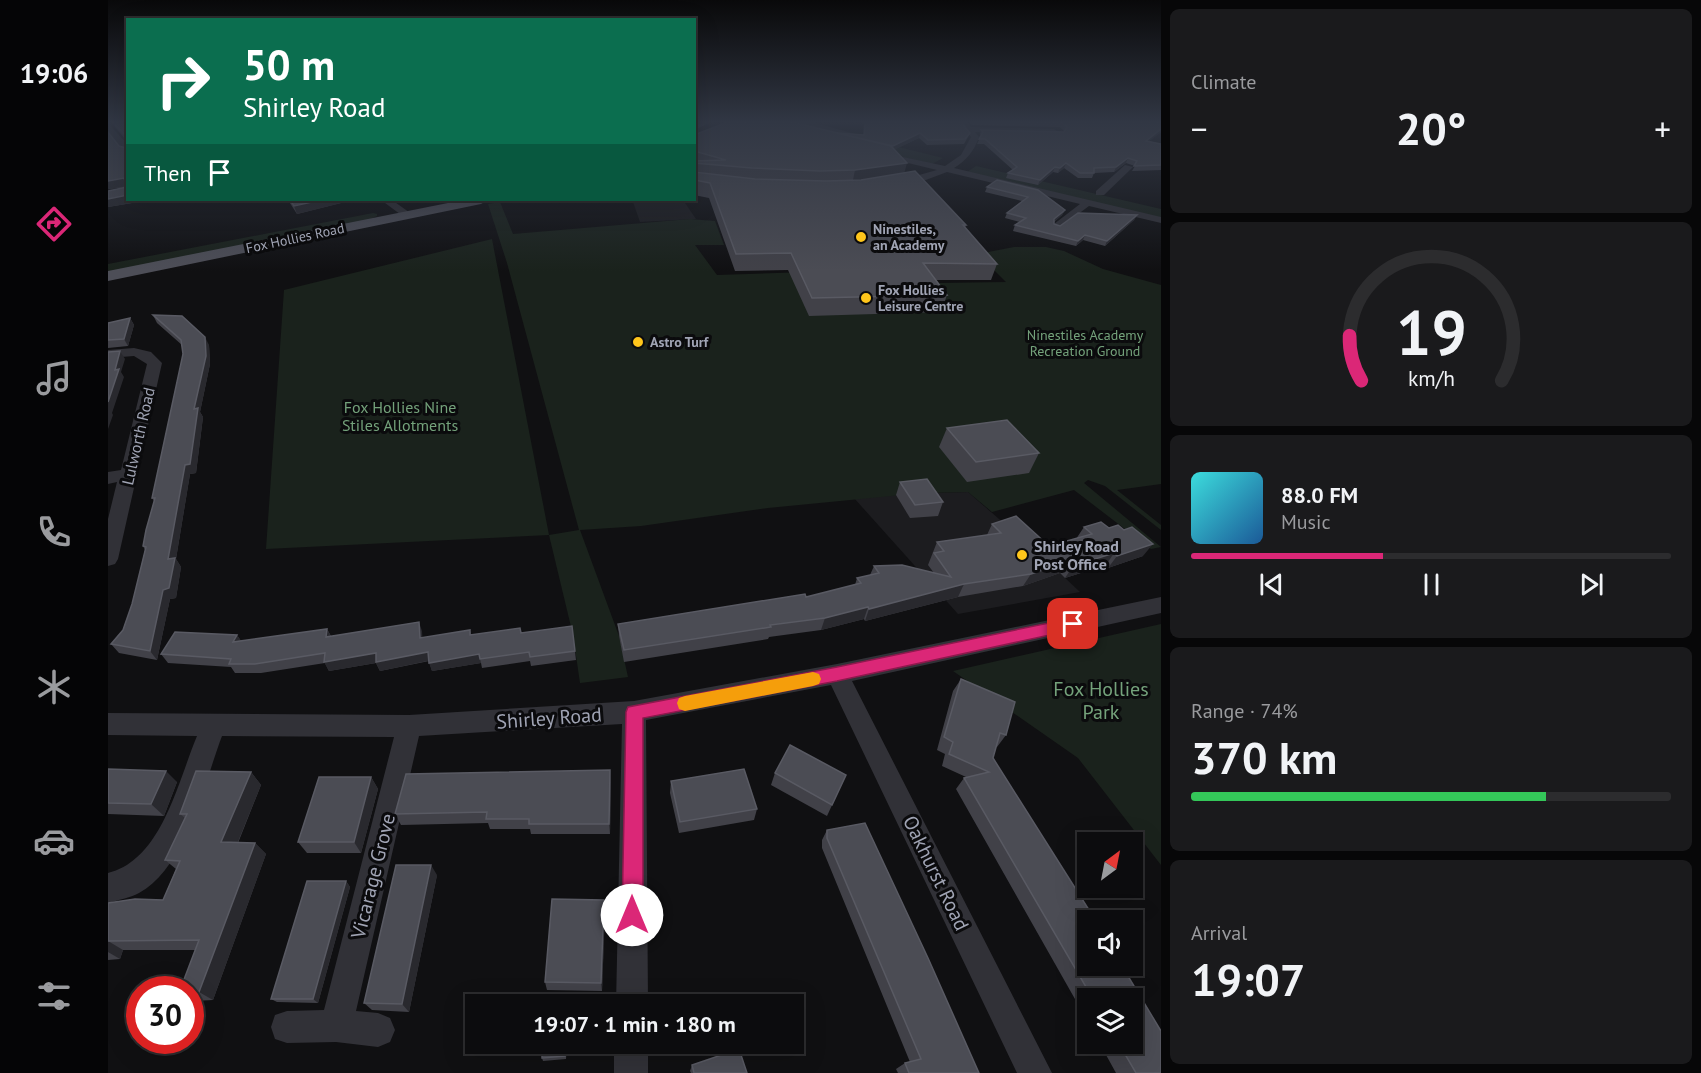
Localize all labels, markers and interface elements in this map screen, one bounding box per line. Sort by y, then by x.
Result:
text: 50 m [243,37,335,92]
icon: right [144,42,222,120]
text: 19:06 [20,56,88,90]
text: Climate [1191,69,1257,95]
text: Shirley Road [243,90,386,124]
text: 20° [1396,99,1466,157]
text: − [1191,107,1208,150]
text: + [1654,107,1671,150]
icon: arrive [203,156,236,189]
text: Then [144,159,191,187]
icon: directions [33,203,75,245]
street label: Fox Hollies Road [244,219,346,257]
place label: Ninestiles, an Academy [873,220,945,254]
marker: Ninestiles, an Academy [854,230,868,244]
place label: Fox Hollies Leisure Centre [878,281,963,315]
marker: Fox Hollies Leisure Centre [859,291,873,305]
text: 19 [1396,291,1466,372]
park label: Ninestiles Academy Recreation Ground [1027,326,1144,360]
place label: Astro Turf [650,333,710,351]
marker: Astro Turf [631,335,645,349]
icon: music [33,357,75,399]
text: km/h [1407,364,1454,392]
street label: Lulworth Road [117,385,159,487]
park label: Fox Hollies Nine Stiles Allotments [342,397,458,435]
text: 88.0 FM [1281,481,1358,509]
text: Music [1281,509,1330,535]
icon: phone [33,511,75,553]
place label: Shirley Road Post Office [1034,536,1119,574]
marker: Shirley Road Post Office [1015,548,1029,562]
icon: previous [1255,568,1288,601]
icon: pause [1415,568,1448,601]
icon: next [1575,568,1608,601]
pin [1047,598,1098,649]
icon: arrive [1056,607,1089,640]
icon: climate [33,666,75,708]
park label: Fox Hollies Park [1053,676,1149,725]
text: Range · 74% [1191,698,1298,724]
street label: Shirley Road [495,701,603,735]
text: 370 km [1191,728,1337,786]
street label: Vicarage Grove [345,811,401,942]
street label: Oakhurst Road [897,811,975,935]
icon: car [33,820,75,862]
north arrow [1077,832,1143,898]
map controls [1077,832,1143,1054]
position arrow [600,883,664,947]
button: sound [1077,910,1143,976]
text: Arrival [1191,920,1247,946]
text: 19:07 [1191,950,1305,1008]
icon: filters [33,975,75,1017]
speed limit sign: 30 [126,976,204,1054]
button: layers [1077,988,1143,1054]
text: 19:07 · 1 min · 180 m [533,1010,736,1038]

